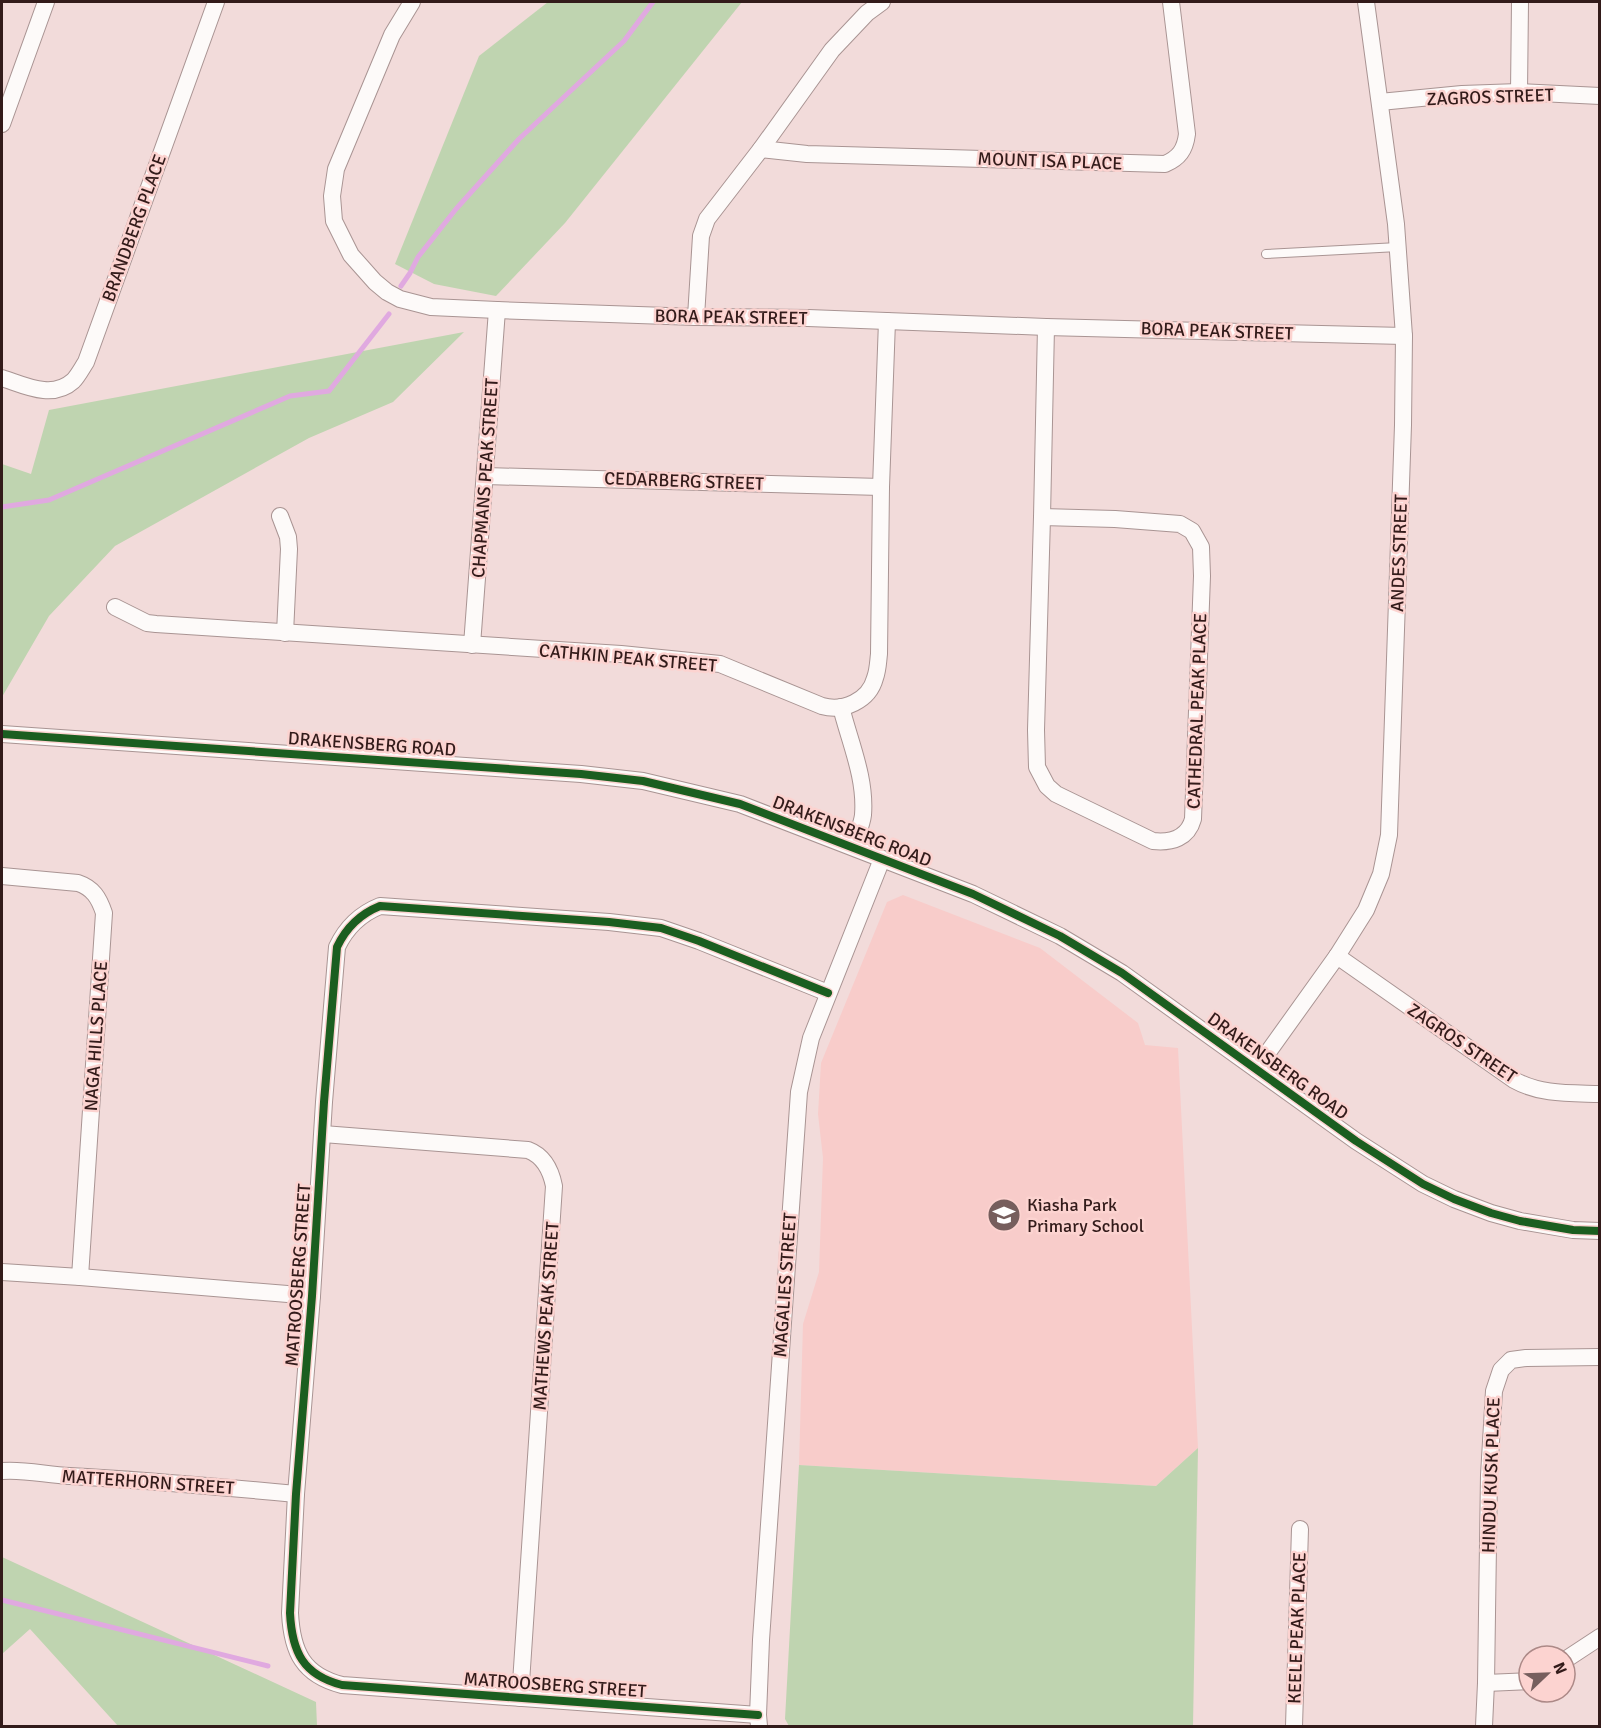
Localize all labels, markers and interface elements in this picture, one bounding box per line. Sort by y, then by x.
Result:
street label: ZAGROS STREET [1426,84,1554,110]
street label: MOUNT ISA PLACE [977,147,1123,175]
street label: BRANDBERG PLACE [97,151,171,305]
street label: BORA PEAK STREET [654,305,808,329]
street label: BORA PEAK STREET [1140,317,1294,345]
street label: CHAPMANS PEAK STREET [467,377,503,579]
street label: CEDARBERG STREET [604,467,764,495]
street label: ANDES STREET [1386,494,1412,612]
street label: CATHEDRAL PEAK PLACE [1183,613,1211,809]
street label: CATHKIN PEAK STREET [538,639,718,677]
street label: DRAKENSBERG ROAD [287,727,457,761]
street label: DRAKENSBERG ROAD [769,791,935,871]
street label: NAGA HILLS PLACE [80,960,112,1112]
street label: ZAGROS STREET [1403,998,1521,1088]
street label: DRAKENSBERG ROAD [1203,1008,1353,1124]
street label: MATROOSBERG STREET [281,1183,315,1367]
place label: Kiasha Park Primary School [1027,1194,1144,1237]
school or university icon: Kiasha Park Primary School [986,1197,1022,1233]
street label: MAGALIES STREET [769,1212,801,1358]
street label: MATHEWS PEAK STREET [528,1221,564,1411]
street label: HINDU KUSK PLACE [1477,1397,1505,1553]
street label: MATTERHORN STREET [61,1465,235,1499]
street label: KEELE PEAK PLACE [1283,1552,1311,1704]
north arrow [1517,1644,1577,1704]
text: N [1549,1659,1571,1678]
street label: MATROOSBERG STREET [463,1668,647,1702]

